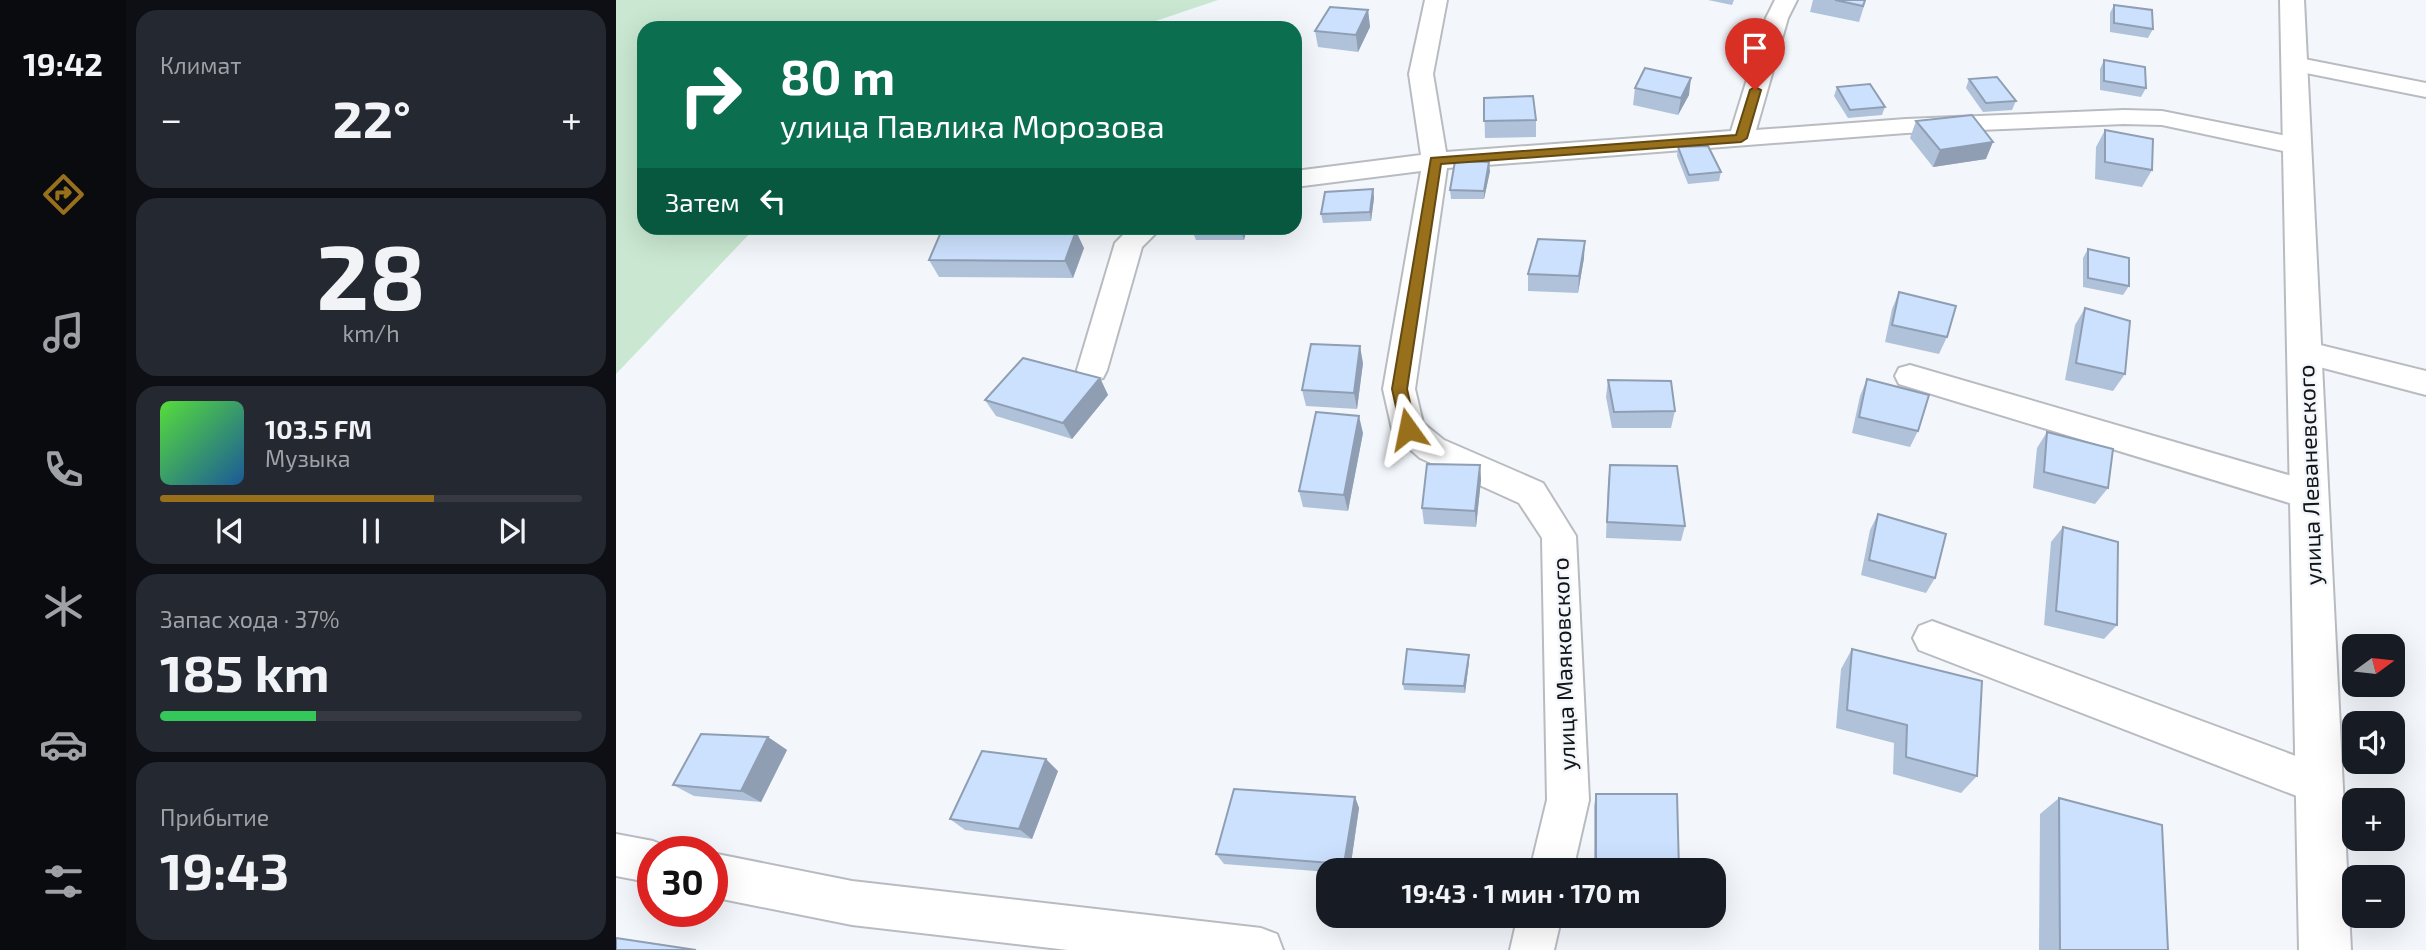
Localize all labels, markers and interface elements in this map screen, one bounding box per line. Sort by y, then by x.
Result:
pin [1725,18,1785,90]
icon: arrive [1736,29,1774,67]
text: 19:42 [23,44,103,82]
text: 80 m [780,46,895,105]
icon: right [665,49,756,140]
text: Климат [160,51,241,79]
text: 22° [332,86,411,148]
text: − [160,95,182,141]
text: + [561,95,582,141]
text: улица Павлика Морозова [780,106,1165,144]
icon: directions [39,170,88,219]
icon: left [754,182,792,220]
text: Затем [665,186,740,217]
text: 28 [316,219,426,328]
icon: music [39,308,88,357]
text: km/h [342,319,400,347]
street label: улица Леваневского [2291,364,2328,586]
position arrow [1371,392,1445,466]
text: 103.5 FM [265,413,372,444]
text: Музыка [265,444,350,472]
icon: phone [39,445,88,494]
icon: previous [211,512,249,550]
icon: pause [352,512,390,550]
icon: next [493,512,531,550]
street label: улица Маяковского [1545,557,1582,771]
icon: climate [39,582,88,631]
text: Запас хода · 37% [160,605,340,633]
north arrow [2342,634,2404,696]
map controls [2342,634,2405,928]
text: 185 km [160,640,330,702]
button: sound [2342,711,2405,774]
icon: car [39,720,88,769]
button: + [2342,788,2405,851]
text: Прибытие [160,803,269,831]
speed limit sign: 30 [637,836,728,927]
text: 19:43 [160,838,289,900]
icon: filters [39,857,88,906]
button: − [2342,865,2405,928]
text: 19:43 · 1 мин · 170 m [1402,877,1640,908]

